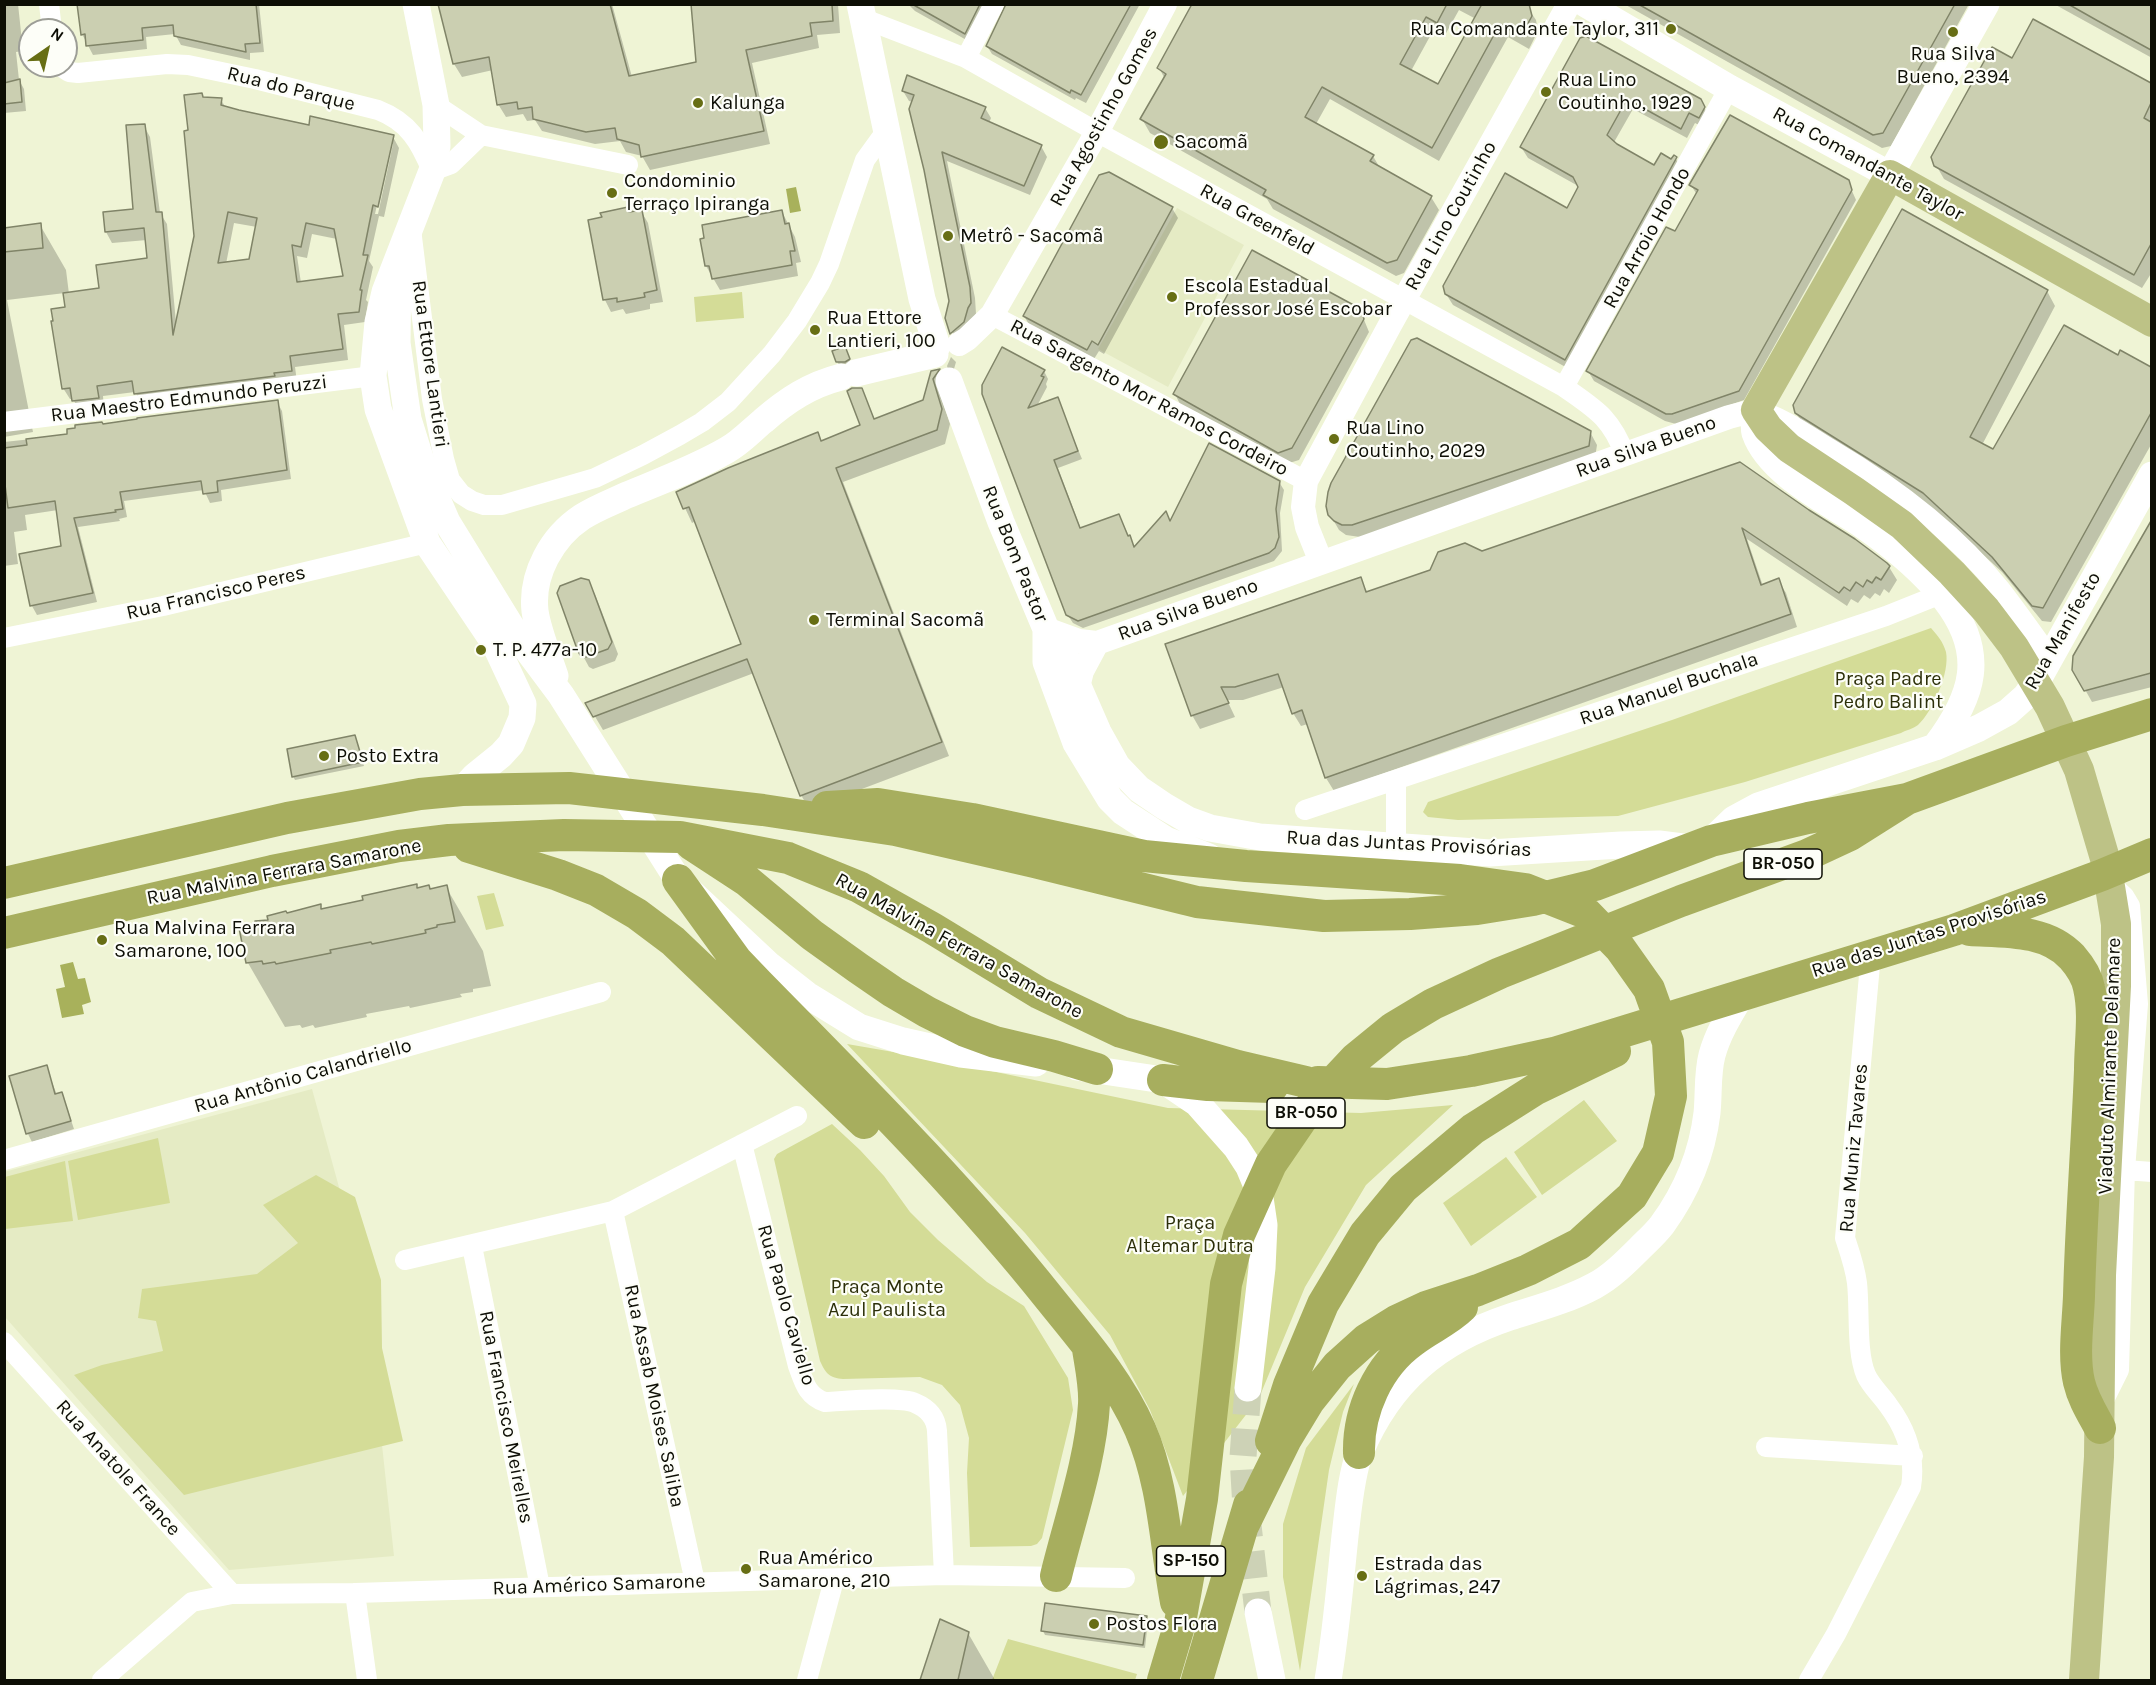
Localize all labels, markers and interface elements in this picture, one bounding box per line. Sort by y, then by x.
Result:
place label: Rua Comandante Taylor, 311 [1410,17,1659,41]
north arrow [18,18,78,78]
marker: Rua Comandante Taylor, 311 [1664,22,1678,36]
text: N [47,23,67,45]
street label: Rua Agostinho Gomes [1045,23,1163,211]
marker: Rua Silva Bueno, 2394 [1946,25,1960,39]
place label: Rua Silva Bueno, 2394 [1897,42,2009,89]
street label: Rua do Parque [225,62,357,116]
place label: Rua Lino Coutinho, 1929 [1558,68,1692,115]
marker: Rua Lino Coutinho, 1929 [1539,85,1553,99]
place label: Kalunga [710,91,785,115]
marker: Kalunga [691,96,705,110]
street label: Rua Comandante Taylor [1768,101,1968,227]
place label: Sacomã [1174,130,1248,154]
marker: Sacomã [1152,133,1170,151]
street label: Rua Lino Coutinho [1400,137,1502,295]
street label: Rua Arroio Hondo [1598,163,1696,313]
place label: Condominio Terraço Ipiranga [624,169,770,216]
street label: Rua Greenfeld [1195,179,1319,261]
marker: Condominio Terraço Ipiranga [605,186,619,200]
place label: Metrô - Sacomã [960,224,1103,248]
marker: Metrô - Sacomã [941,229,955,243]
place label: Escola Estadual Professor José Escobar [1184,274,1392,321]
street label: Rua Ettore Lantieri [406,279,454,449]
marker: Escola Estadual Professor José Escobar [1165,290,1179,304]
place label: Rua Ettore Lantieri, 100 [827,306,936,353]
street label: Rua Sargento Mor Ramos Cordeiro [1006,314,1292,482]
marker: Rua Ettore Lantieri, 100 [808,323,822,337]
street label: Rua Maestro Edmundo Peruzzi [49,370,329,428]
street label: Rua Silva Bueno [1573,411,1719,483]
place label: Rua Lino Coutinho, 2029 [1346,416,1485,463]
marker: Rua Lino Coutinho, 2029 [1327,432,1341,446]
street label: Rua Bom Pastor [977,482,1053,626]
street label: Rua Francisco Peres [124,561,308,625]
street label: Rua Manifesto [2020,568,2106,694]
street label: Rua Silva Bueno [1115,574,1261,646]
place label: Terminal Sacomã [826,608,984,632]
marker: Terminal Sacomã [807,613,821,627]
place label: T. P. 477a-10 [493,638,597,662]
marker: T. P. 477a-10 [474,643,488,657]
street label: Rua Manuel Buchala [1576,647,1762,731]
park label: Praça Padre Pedro Balint [1833,667,1943,714]
place label: Posto Extra [336,744,439,768]
marker: Posto Extra [317,749,331,763]
street label: Rua das Juntas Provisórias [1286,826,1532,862]
street label: Rua Malvina Ferrara Samarone [145,834,423,910]
road number: BR-050 [1744,849,1822,879]
street label: Rua Malvina Ferrara Samarone [831,868,1087,1024]
street label: Rua das Juntas Provisórias [1808,885,2050,983]
place label: Rua Malvina Ferrara Samarone, 100 [114,916,295,963]
marker: Rua Malvina Ferrara Samarone, 100 [95,933,109,947]
street label: Viaduto Almirante Delamare [2094,937,2126,1195]
street label: Rua Antônio Calandriello [191,1033,415,1119]
street label: Rua Muniz Tavares [1835,1062,1873,1234]
road number: BR-050 [1267,1098,1345,1128]
park label: Praça Altemar Dutra [1126,1211,1254,1258]
street label: Rua Paolo Caviello [752,1222,820,1388]
park label: Praça Monte Azul Paulista [828,1275,946,1322]
street label: Rua Assab Moises Saliba [619,1282,689,1510]
street label: Rua Francisco Meirelles [474,1309,538,1525]
street label: Rua Anatole France [50,1395,186,1541]
place label: Rua Américo Samarone, 210 [758,1546,890,1593]
road number: SP-150 [1156,1546,1226,1576]
place label: Estrada das Lágrimas, 247 [1374,1552,1500,1599]
marker: Rua Américo Samarone, 210 [739,1562,753,1576]
street label: Rua Américo Samarone [492,1569,706,1601]
marker: Estrada das Lágrimas, 247 [1355,1569,1369,1583]
place label: Postos Flora [1106,1612,1217,1636]
marker: Postos Flora [1087,1617,1101,1631]

